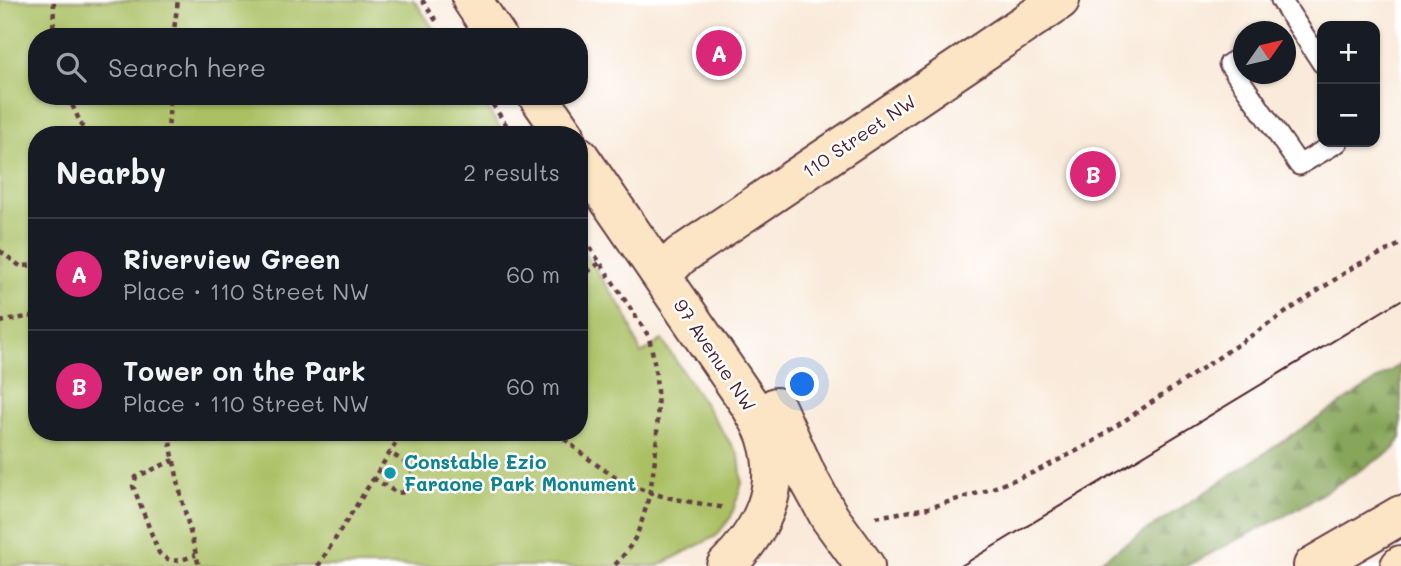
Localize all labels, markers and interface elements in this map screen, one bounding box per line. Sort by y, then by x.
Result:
north arrow [1233,21,1296,84]
map controls [1317,21,1380,147]
button: + [1317,21,1380,84]
pin: A [696,27,742,79]
search box [28,28,588,105]
icon: search [52,48,90,86]
text: Search here [108,50,266,84]
button: − [1317,84,1380,147]
street label: 110 Street NW [797,88,920,183]
pin: B [1070,148,1116,200]
text: Nearby [56,152,166,192]
text: 2 results [463,157,560,187]
text: Riverview Green [123,242,340,276]
text: A [71,259,87,289]
text: 60 m [506,259,560,289]
text: Place · 110 Street NW [123,276,370,306]
street label: 97 Avenue NW [669,294,762,416]
text: Tower on the Park [123,354,365,388]
your location [785,367,819,401]
text: B [71,371,87,401]
text: 60 m [506,371,560,401]
text: Place · 110 Street NW [123,388,370,418]
place label: Constable Ezio Faraone Park Monument [404,449,636,496]
marker: Constable Ezio Faraone Park Monument [382,465,398,481]

